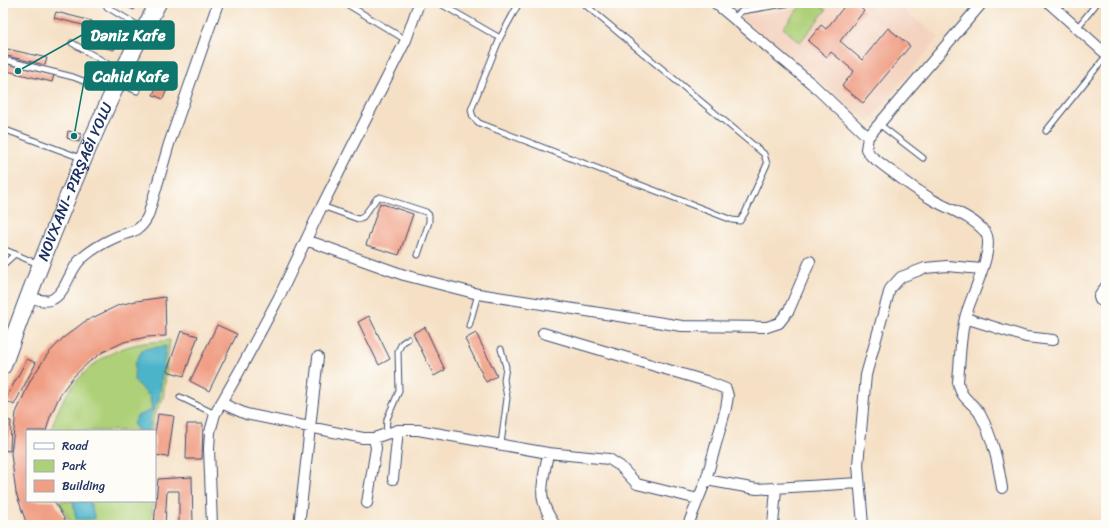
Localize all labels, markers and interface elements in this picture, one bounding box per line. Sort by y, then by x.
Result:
callout: Dəniz Kafe [82,21,174,49]
text: Dəniz Kafe [90,21,166,50]
callout: Cahid Kafe [85,62,177,90]
text: Cahid Kafe [92,62,170,91]
street label: NOVXANI- PIRŞAĞI YOLU [30,98,120,265]
legend [26,430,156,502]
text: Road [62,435,89,457]
text: Park [62,455,87,477]
text: Building [62,475,105,497]

